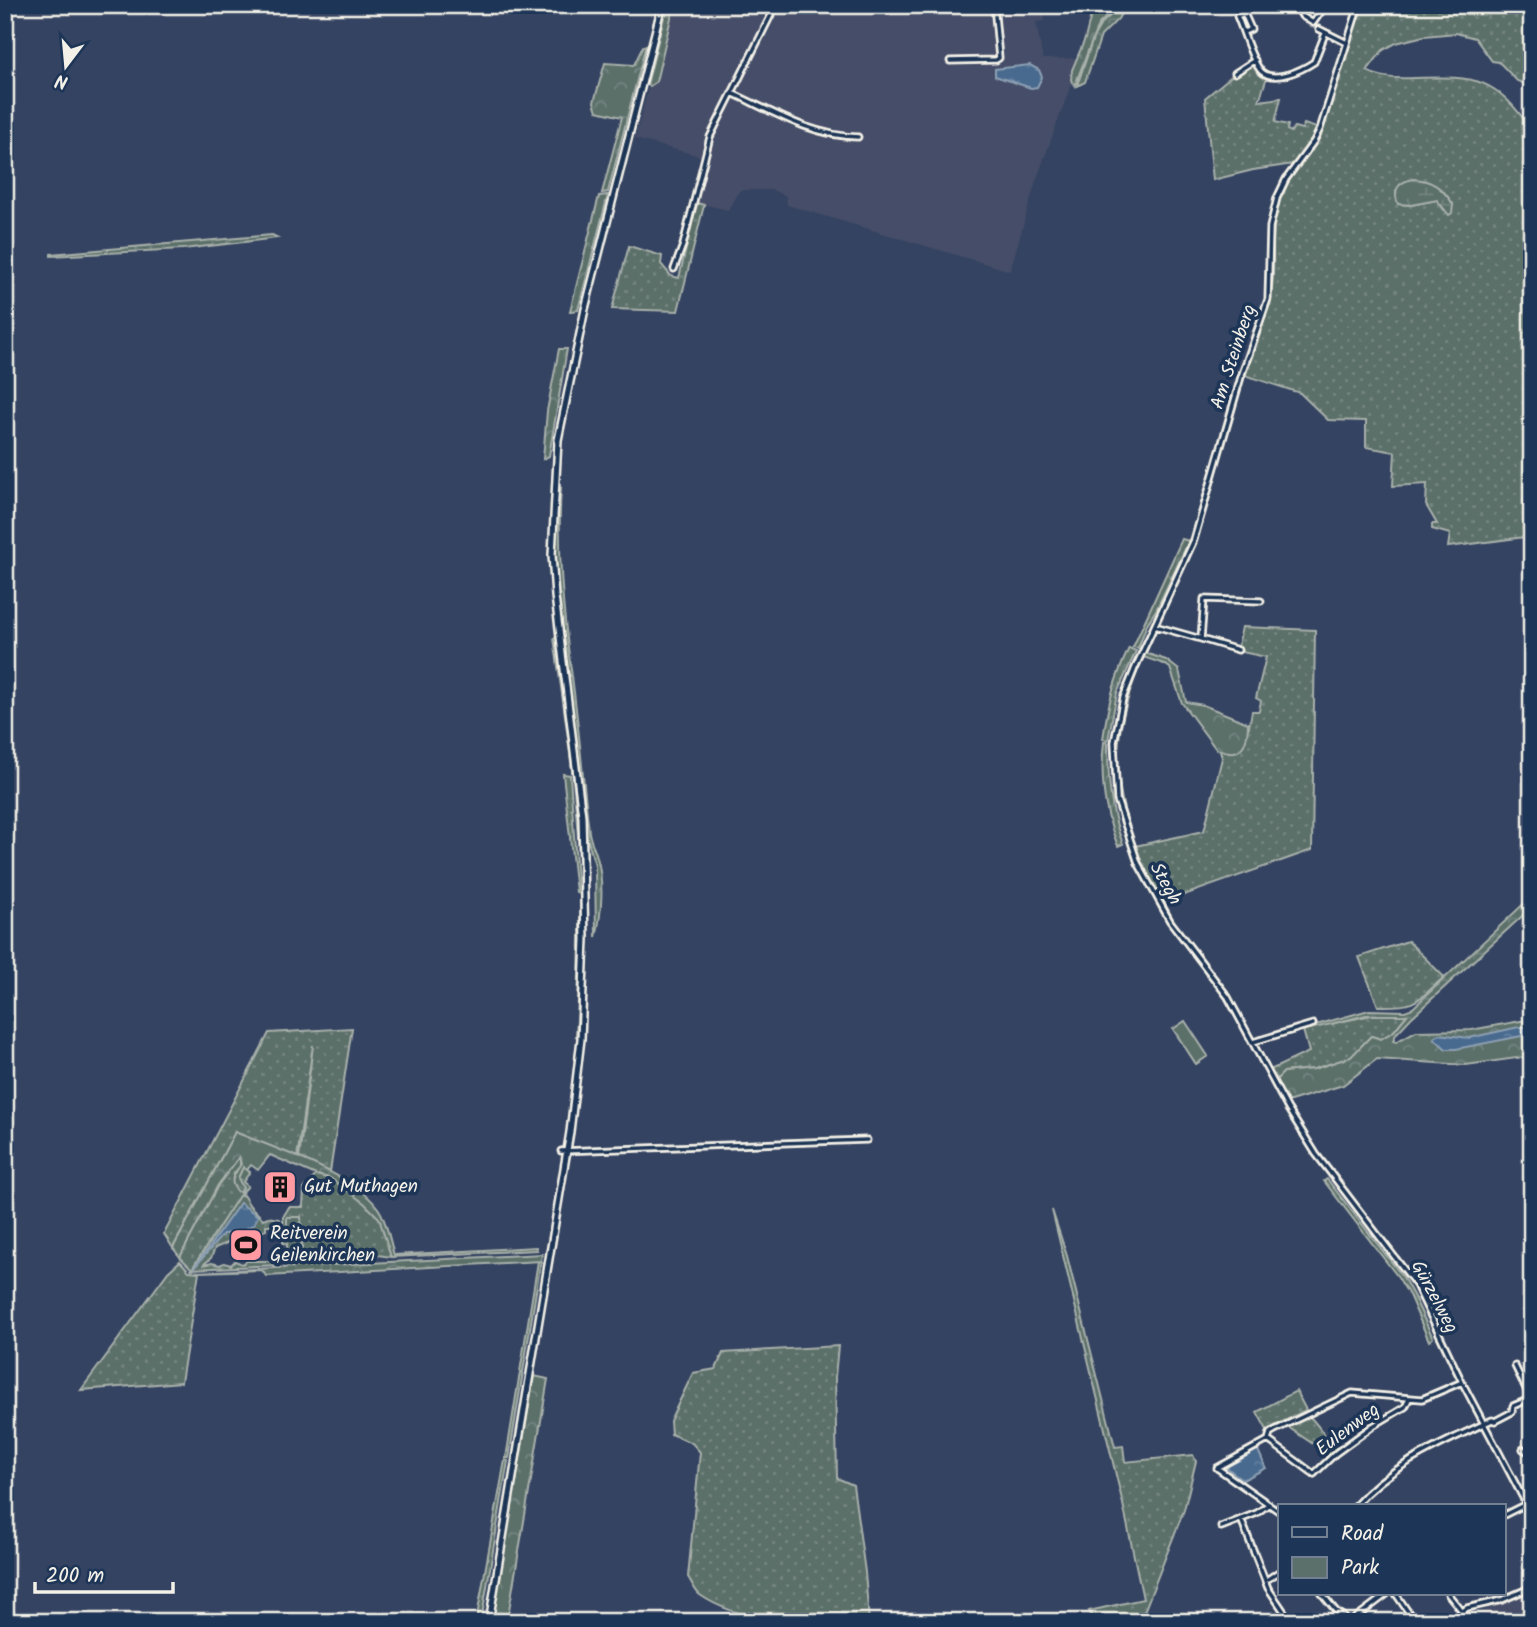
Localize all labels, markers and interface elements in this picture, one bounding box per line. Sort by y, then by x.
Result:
north arrow [32,32,102,102]
text: N [52,64,72,96]
street label: Am Steinberg [1203,301,1265,413]
street label: Stegh [1141,857,1189,911]
building icon: Gut Muthagen [261,1168,299,1206]
place label: Gut Muthagen [304,1172,418,1202]
place label: Reitverein Geilenkirchen [270,1219,375,1271]
sports icon: Reitverein Geilenkirchen [227,1226,265,1264]
street label: Gürzelweg [1402,1255,1466,1339]
street label: Eulenweg [1309,1396,1387,1464]
legend [1278,1504,1506,1596]
text: Road [1341,1518,1384,1551]
scale bar [35,1550,173,1594]
text: Park [1341,1552,1379,1585]
text: 200 m [46,1560,104,1593]

